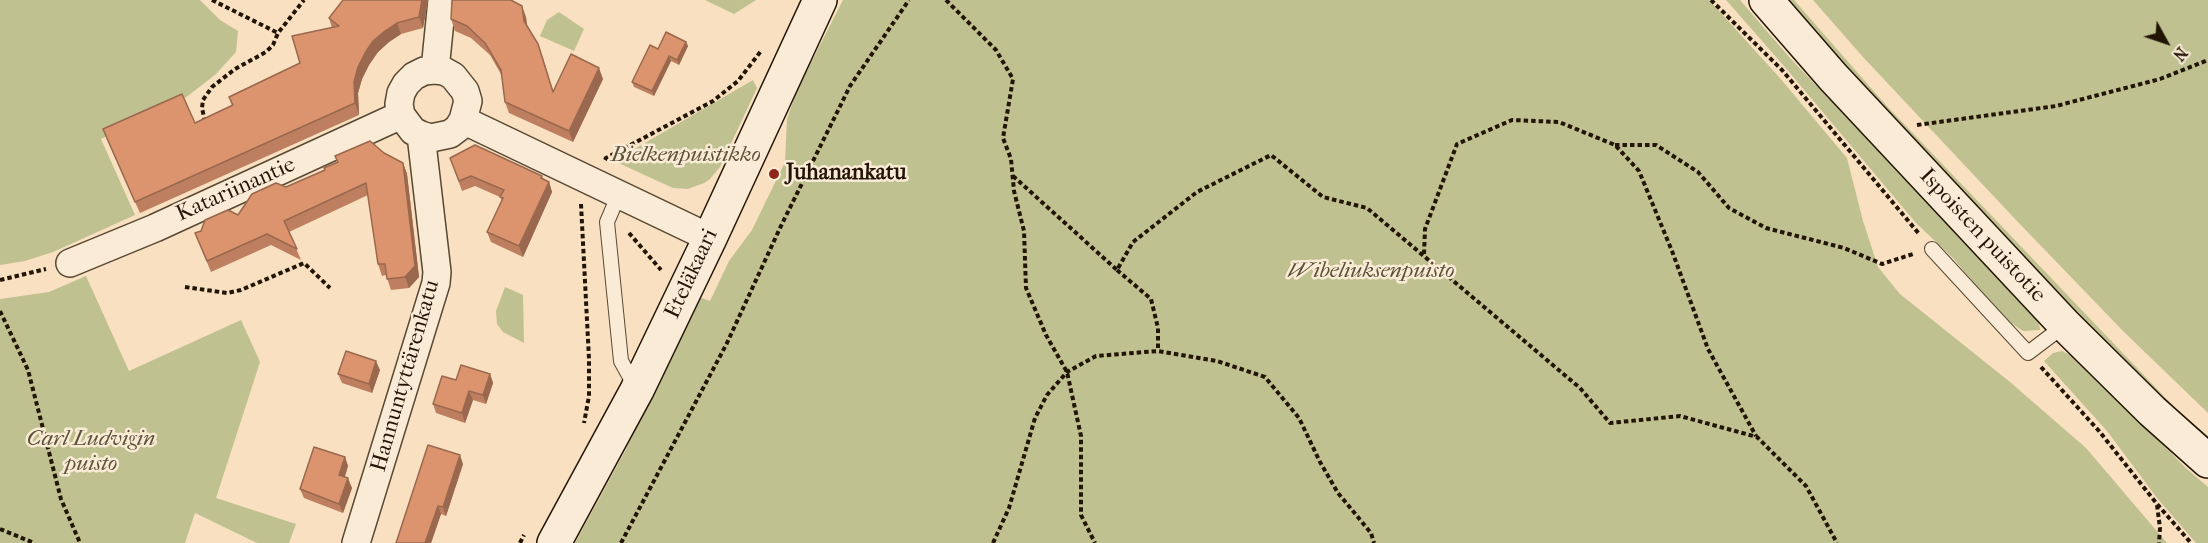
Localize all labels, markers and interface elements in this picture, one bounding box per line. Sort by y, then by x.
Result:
north arrow [2136,12,2196,72]
text: N [2169,43,2191,65]
park label: Bielkenpuistikko [611,143,761,169]
street label: Katariinantie [172,152,300,228]
place label: Juhanankatu [786,161,906,187]
street label: Ispoisten puistotie [1913,164,2051,308]
marker: Juhanankatu [767,167,781,181]
street label: Eteläkaari [660,225,724,323]
park label: Wibeliuksenpuisto [1288,259,1454,285]
street label: Hannuntyttärenkatu [366,277,446,475]
park label: Carl Ludvigin puisto [27,427,155,478]

